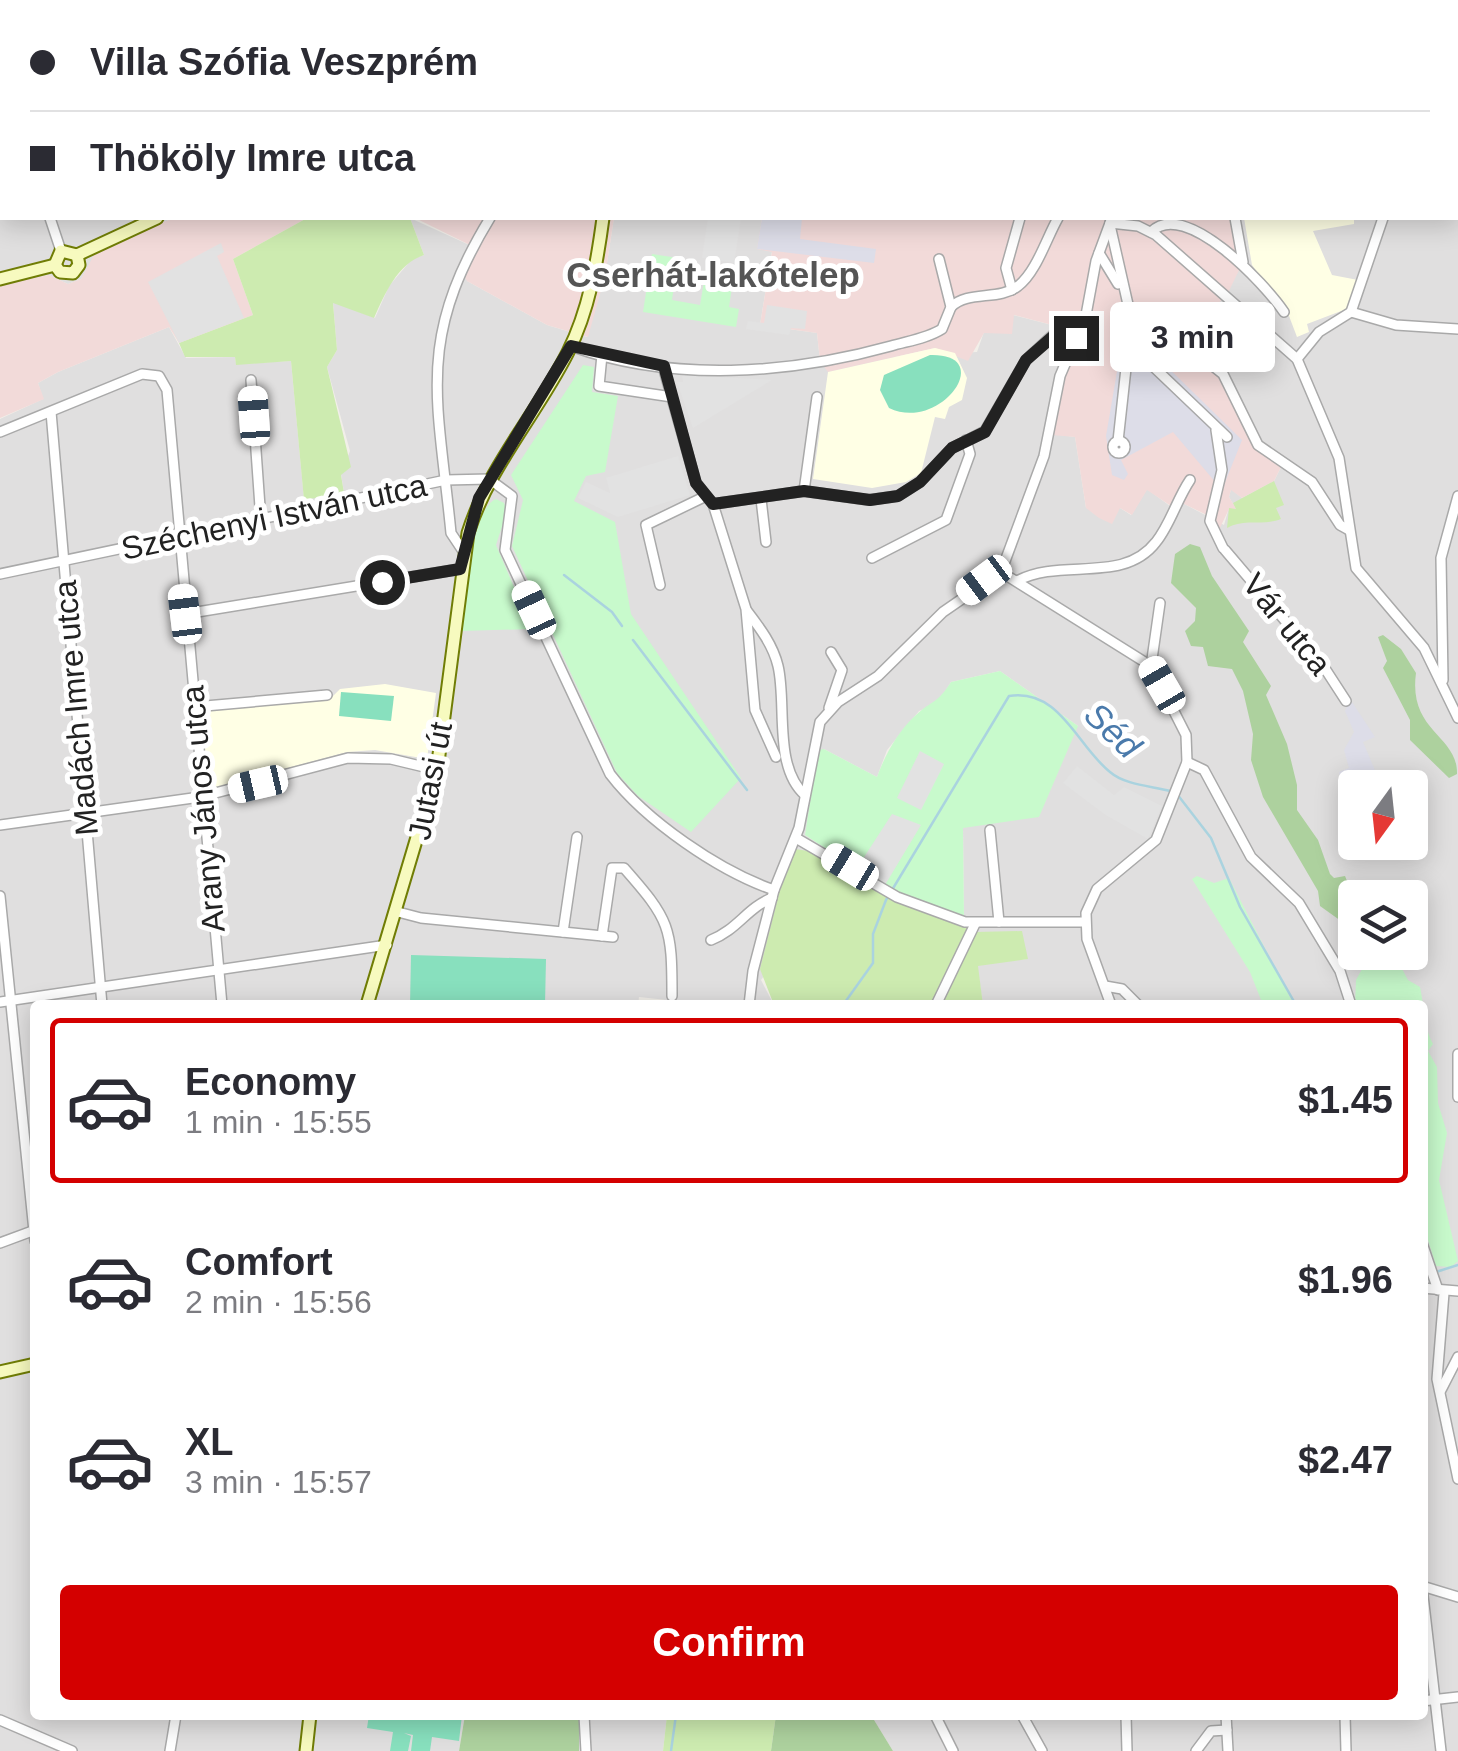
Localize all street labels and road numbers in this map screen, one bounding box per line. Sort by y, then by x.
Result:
street label: Széchenyi István utca [118,467,430,567]
street label: Vár utca [1236,566,1339,682]
street label: Madách Imre utca [47,579,105,837]
street label: Arany János utca [174,684,232,934]
street label: Jutasi út [401,719,459,843]

